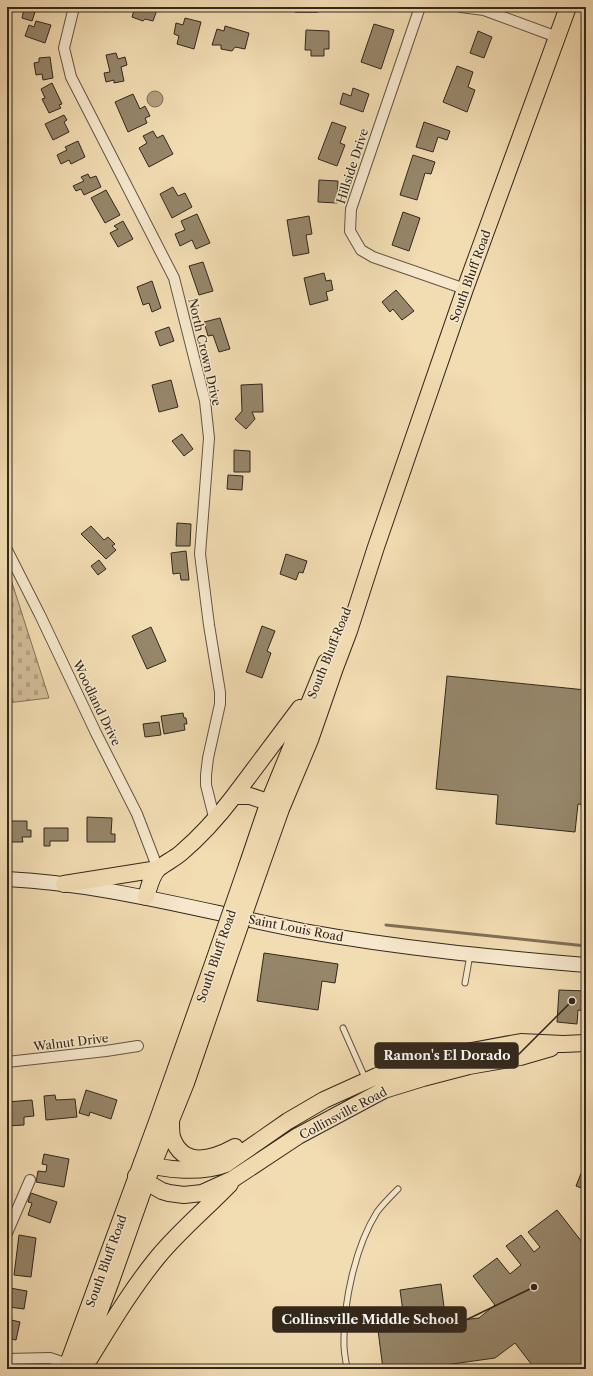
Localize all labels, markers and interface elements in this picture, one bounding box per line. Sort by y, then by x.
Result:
street label: Hillside Drive [333,126,371,206]
street label: South Bluff Road [446,227,494,324]
street label: North Crown Drive [185,297,225,408]
street label: South Bluff Road [304,604,354,701]
street label: Woodland Drive [69,657,124,748]
street label: South Bluff Road [193,907,239,1004]
street label: Saint Louis Road [247,911,345,945]
street label: Walnut Drive [32,1030,110,1054]
callout: Ramon's El Dorado [375,1043,518,1068]
text: Ramon's El Dorado [384,1047,510,1063]
street label: Collinsville Road [297,1083,390,1142]
street label: South Bluff Road [82,1212,130,1309]
callout: Collinsville Middle School [273,1307,466,1332]
text: Collinsville Middle School [281,1311,459,1327]

